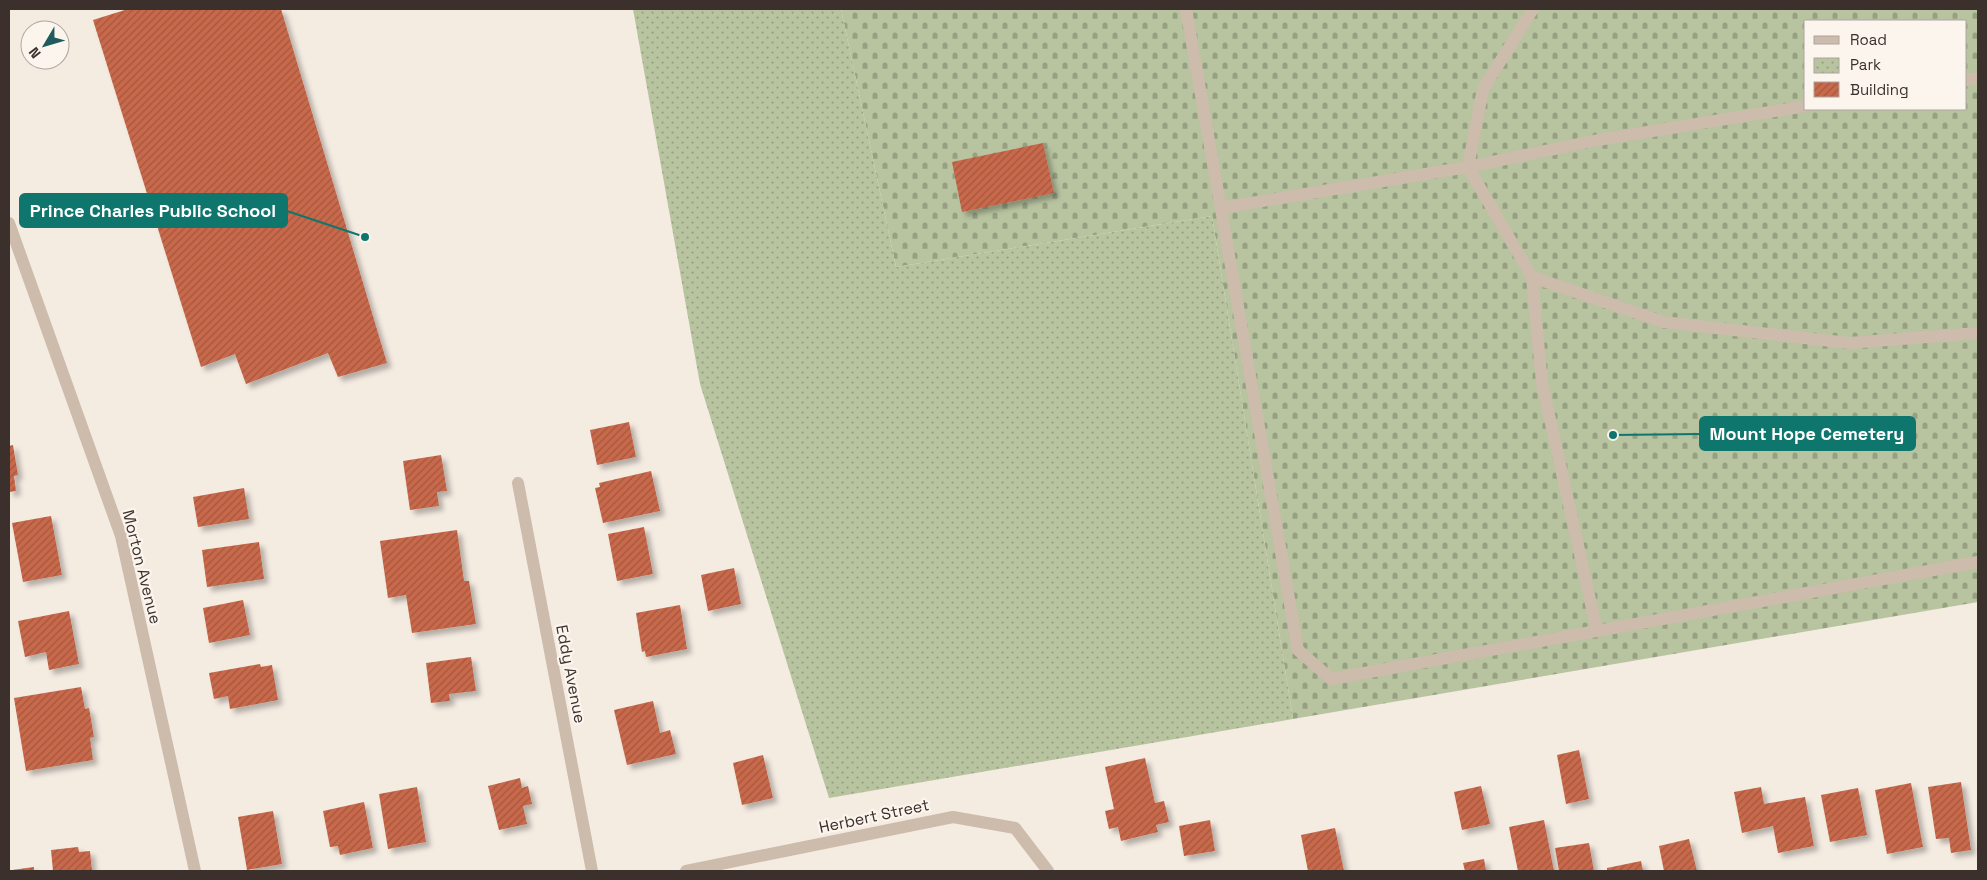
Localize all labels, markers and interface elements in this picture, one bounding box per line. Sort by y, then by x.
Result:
north arrow [20,20,70,70]
legend [1804,20,1967,110]
text: Road [1850,30,1887,49]
text: N [25,44,45,62]
text: Park [1850,55,1881,74]
text: Building [1850,80,1909,99]
callout: Prince Charles Public School [20,194,287,227]
text: Prince Charles Public School [30,199,276,222]
callout: Mount Hope Cemetery [1700,417,1915,450]
text: Mount Hope Cemetery [1710,422,1904,445]
street label: Morton Avenue [118,508,166,626]
street label: Eddy Avenue [551,623,591,725]
street label: Herbert Street [817,794,931,838]

